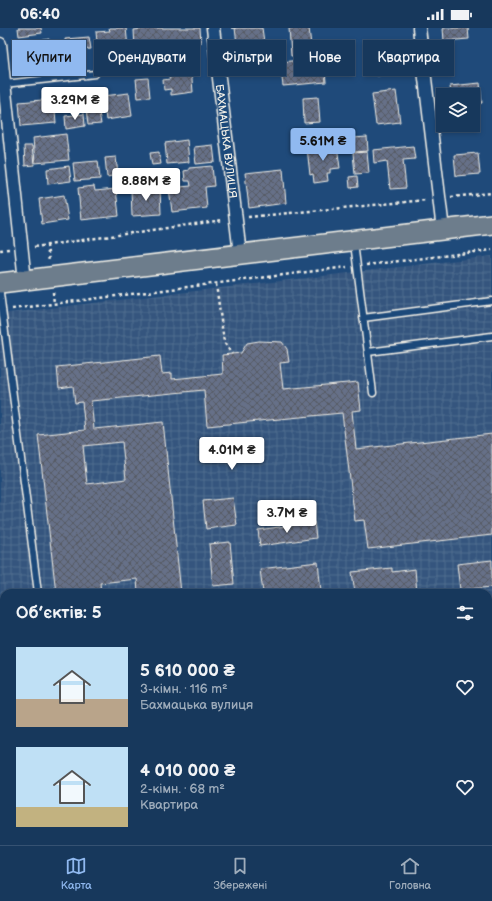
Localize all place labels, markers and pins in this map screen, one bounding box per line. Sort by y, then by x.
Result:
pin: 3.29M ₴ [38,87,112,121]
pin: 5.61M ₴ [286,128,360,162]
pin: 8.88M ₴ [109,168,183,202]
pin: 4.01M ₴ [195,437,269,471]
pin: 3.7M ₴ [254,500,320,534]

